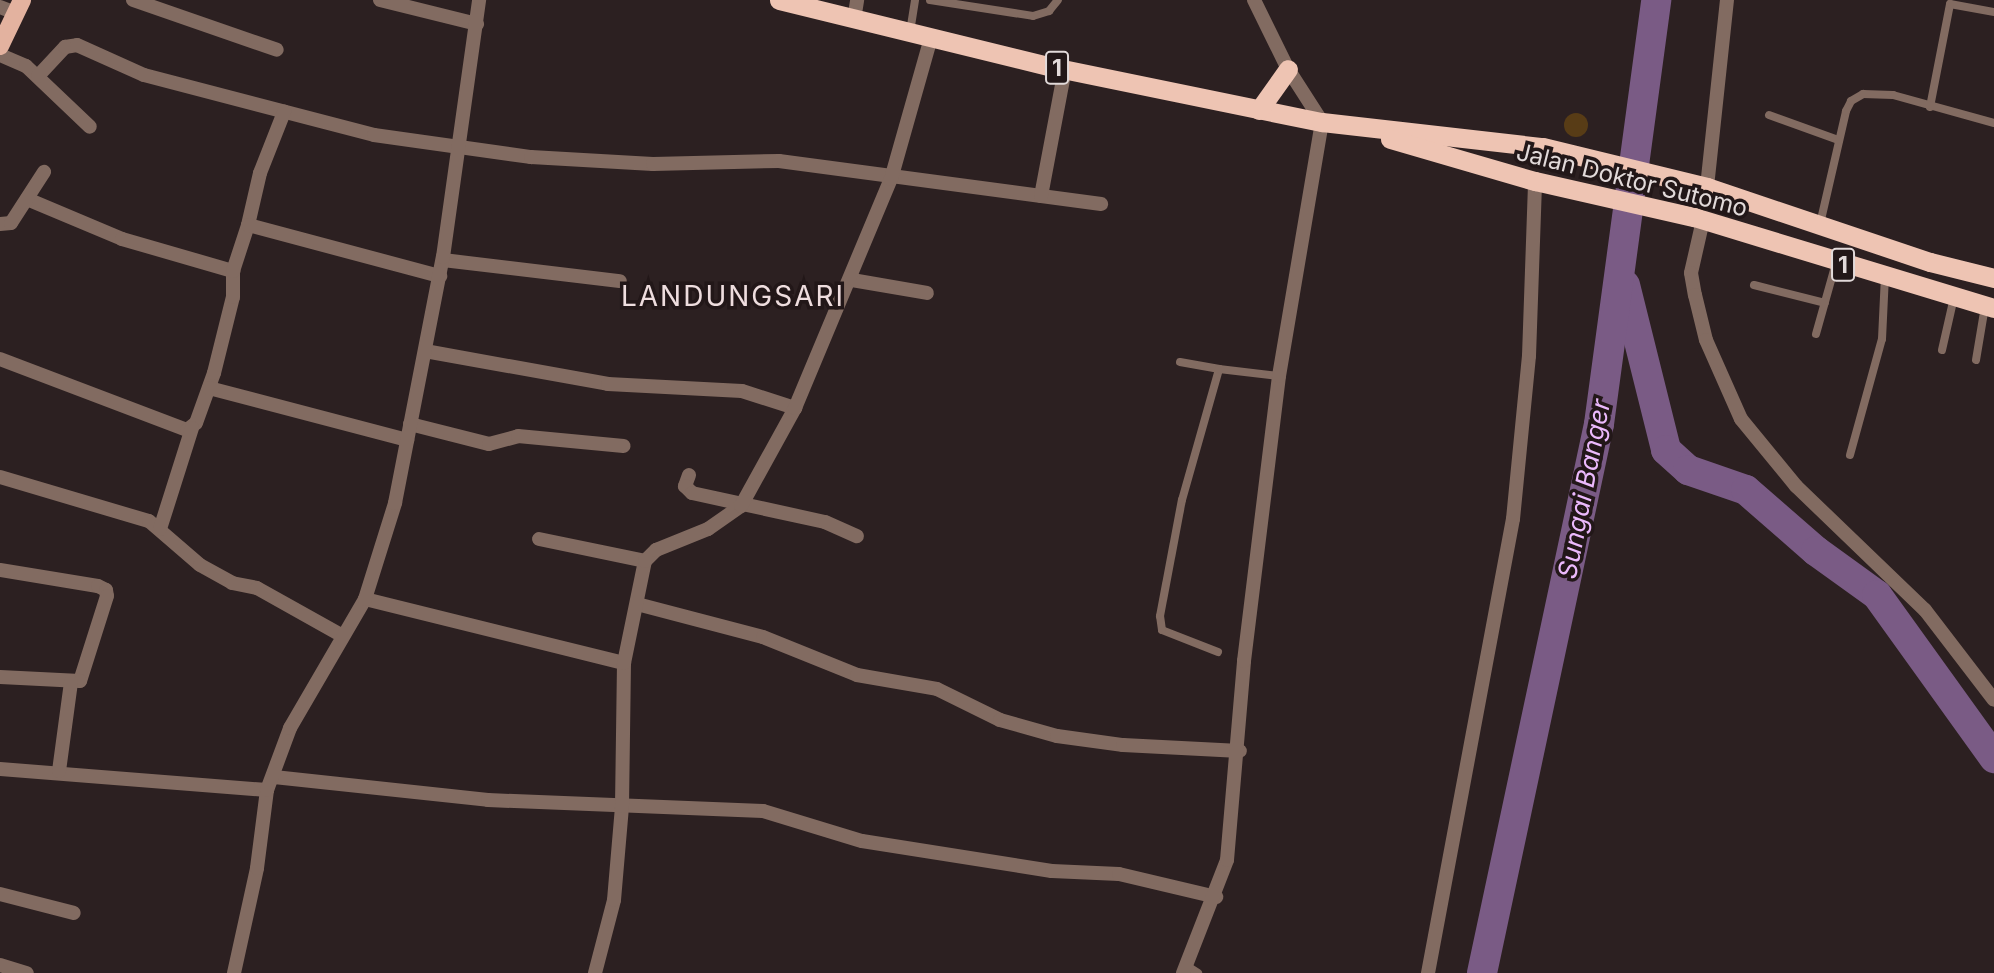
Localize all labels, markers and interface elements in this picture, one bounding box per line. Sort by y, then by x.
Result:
road number: 1 [1045,48,1069,88]
street label: Jalan Doktor Sutomo [1513,137,1751,223]
road number: 1 [1831,246,1855,284]
district label: LANDUNGSARI [622,279,844,313]
water label: Sungai Banger [1551,397,1617,581]

